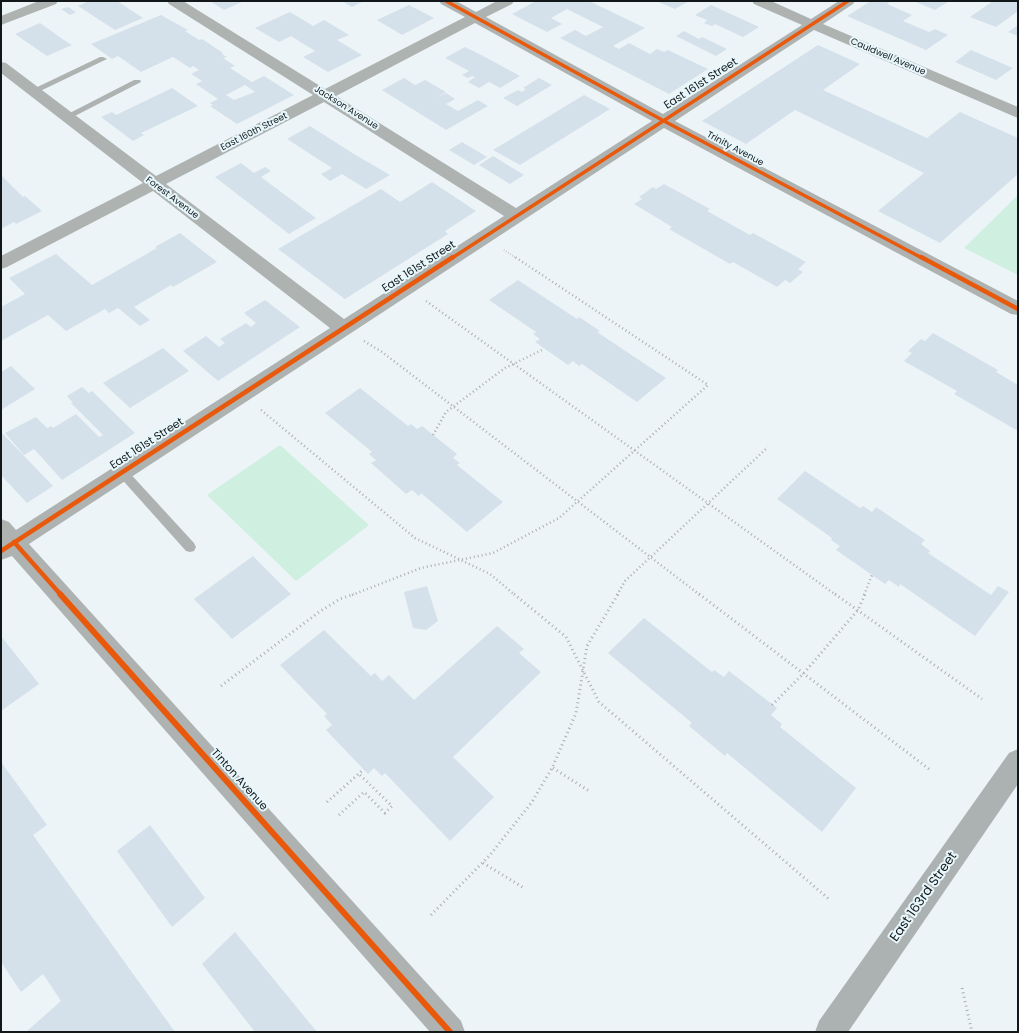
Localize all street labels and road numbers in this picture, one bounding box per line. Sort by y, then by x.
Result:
street label: Cauldwell Avenue [849,36,927,78]
street label: East 161st Street [662,55,740,113]
street label: Jackson Avenue [312,84,380,132]
street label: East 160th Street [219,111,289,153]
street label: Trinity Avenue [705,129,765,169]
street label: Forest Avenue [143,175,201,221]
street label: East 161st Street [380,238,458,296]
street label: East 161st Street [108,415,186,473]
street label: Tinton Avenue [208,747,270,813]
street label: East 163rd Street [887,849,961,945]

